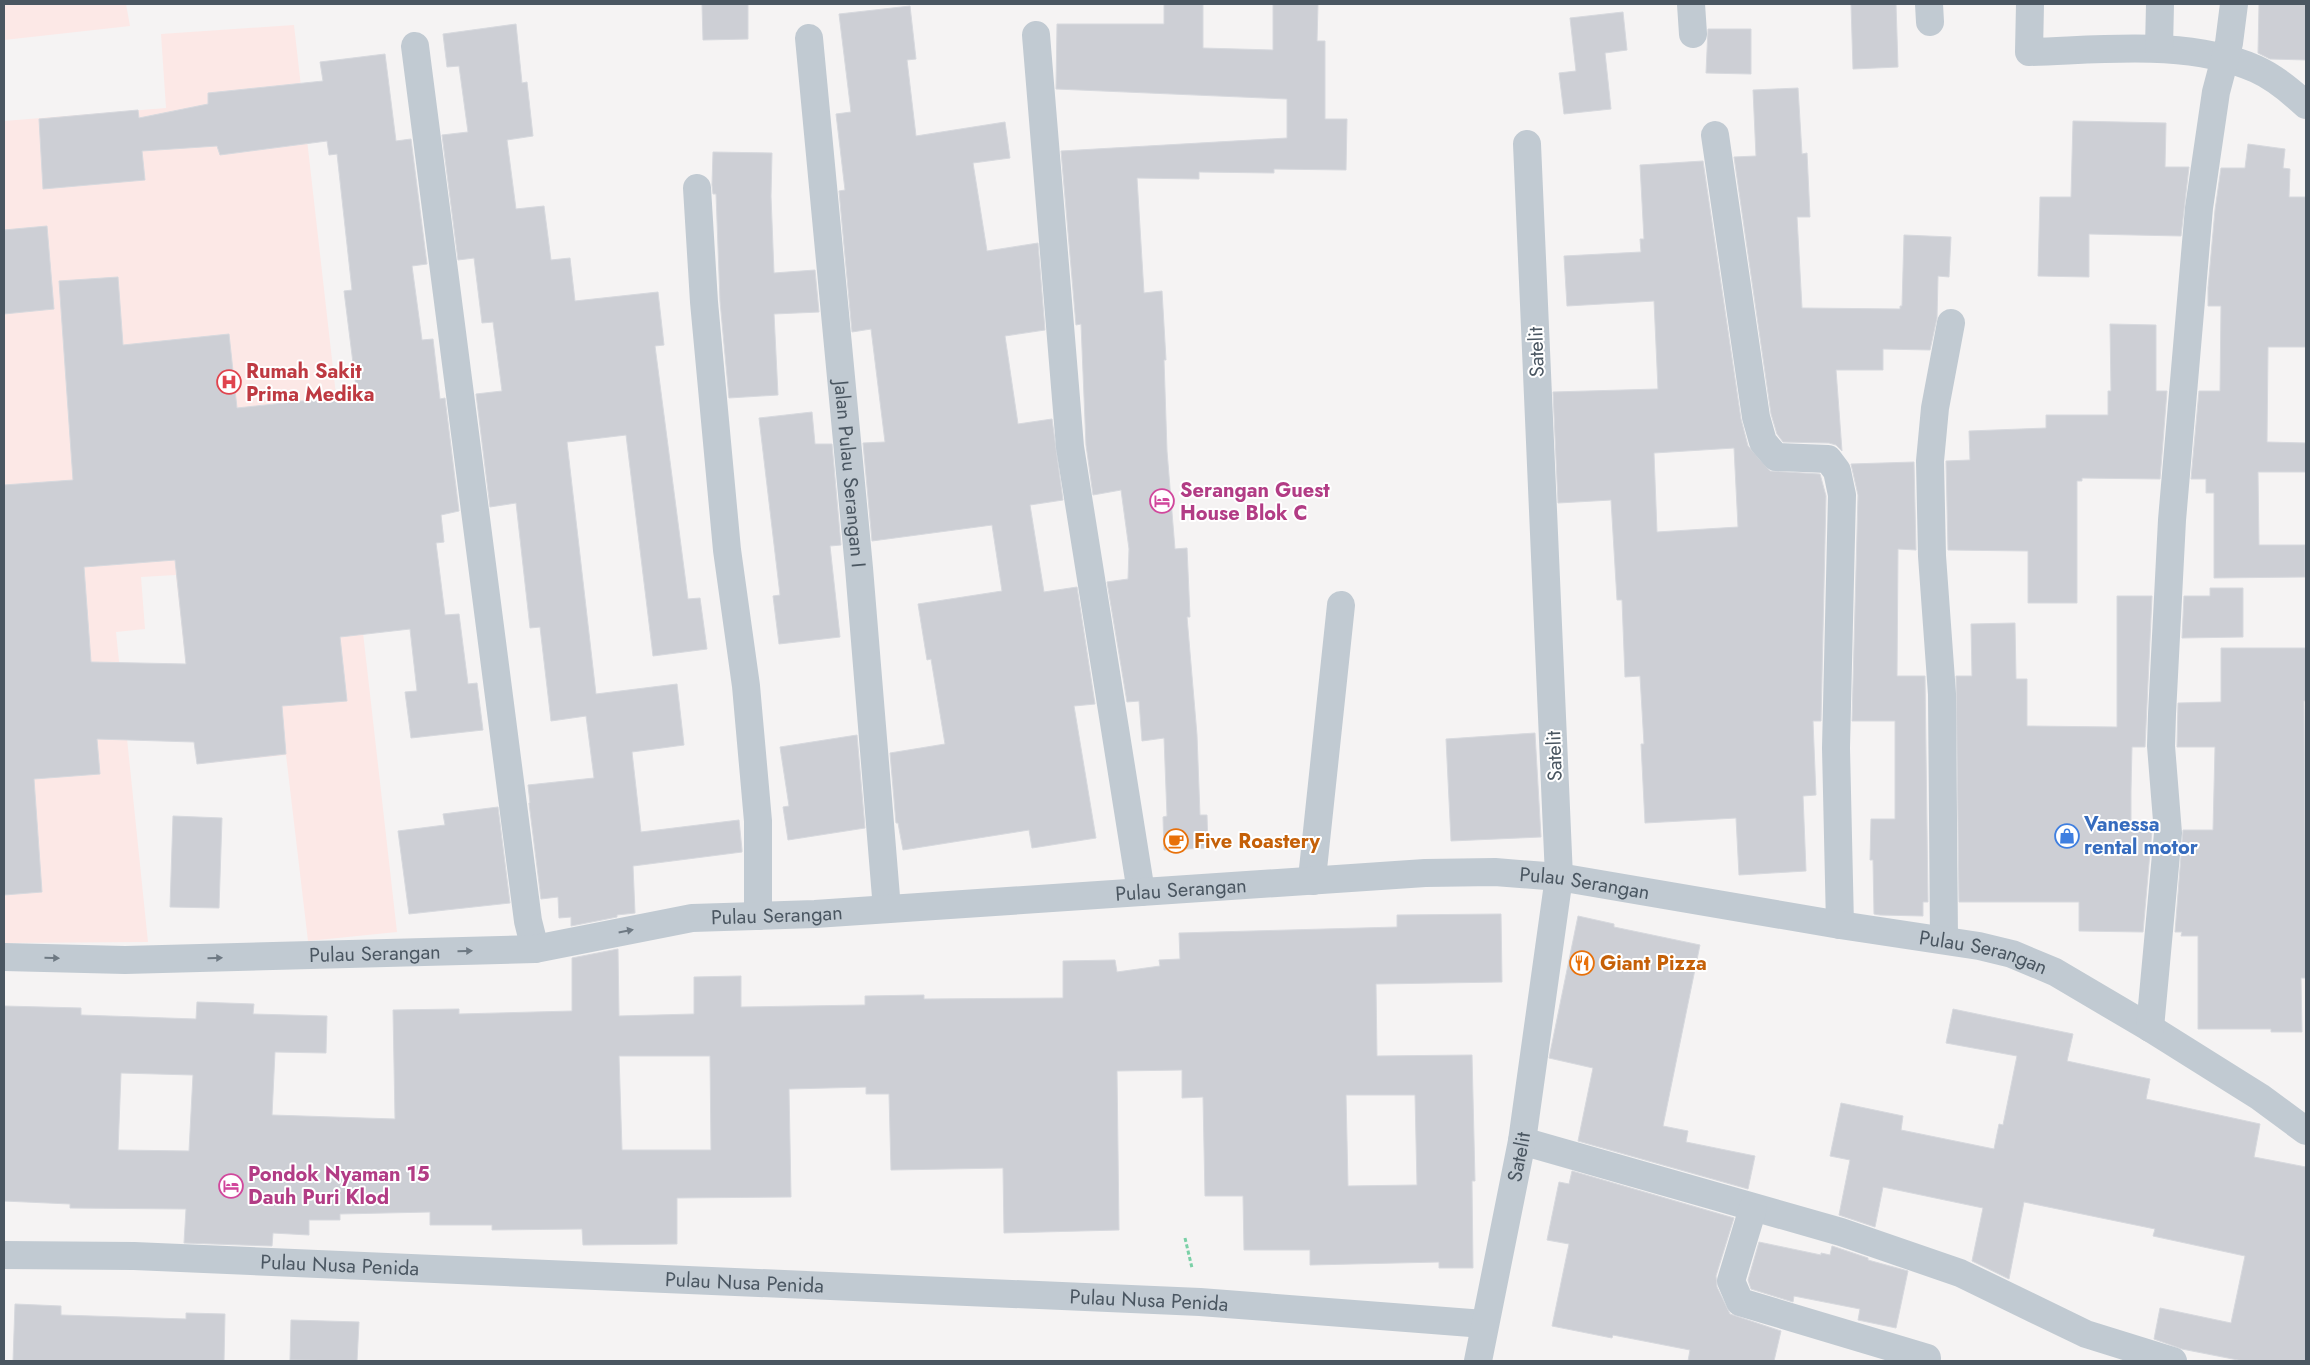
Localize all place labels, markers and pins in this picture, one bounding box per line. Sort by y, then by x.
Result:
place label: Rumah Sakit Prima Medika [246,357,374,409]
hospital icon: Rumah Sakit Prima Medika [216,369,242,395]
place label: Serangan Guest House Blok C [1180,476,1330,528]
hotel icon: Serangan Guest House Blok C [1149,488,1175,514]
place label: Vanessa rental motor [2083,810,2199,862]
shop icon: Vanessa rental motor [2054,823,2080,849]
place label: Five Roastery [1194,827,1321,856]
cafe icon: Five Roastery [1163,828,1189,854]
place label: Giant Pizza [1600,949,1707,978]
restaurant icon: Giant Pizza [1569,950,1595,976]
place label: Pondok Nyaman 15 Dauh Puri Klod [248,1160,430,1212]
hotel icon: Pondok Nyaman 15 Dauh Puri Klod [218,1173,244,1199]

